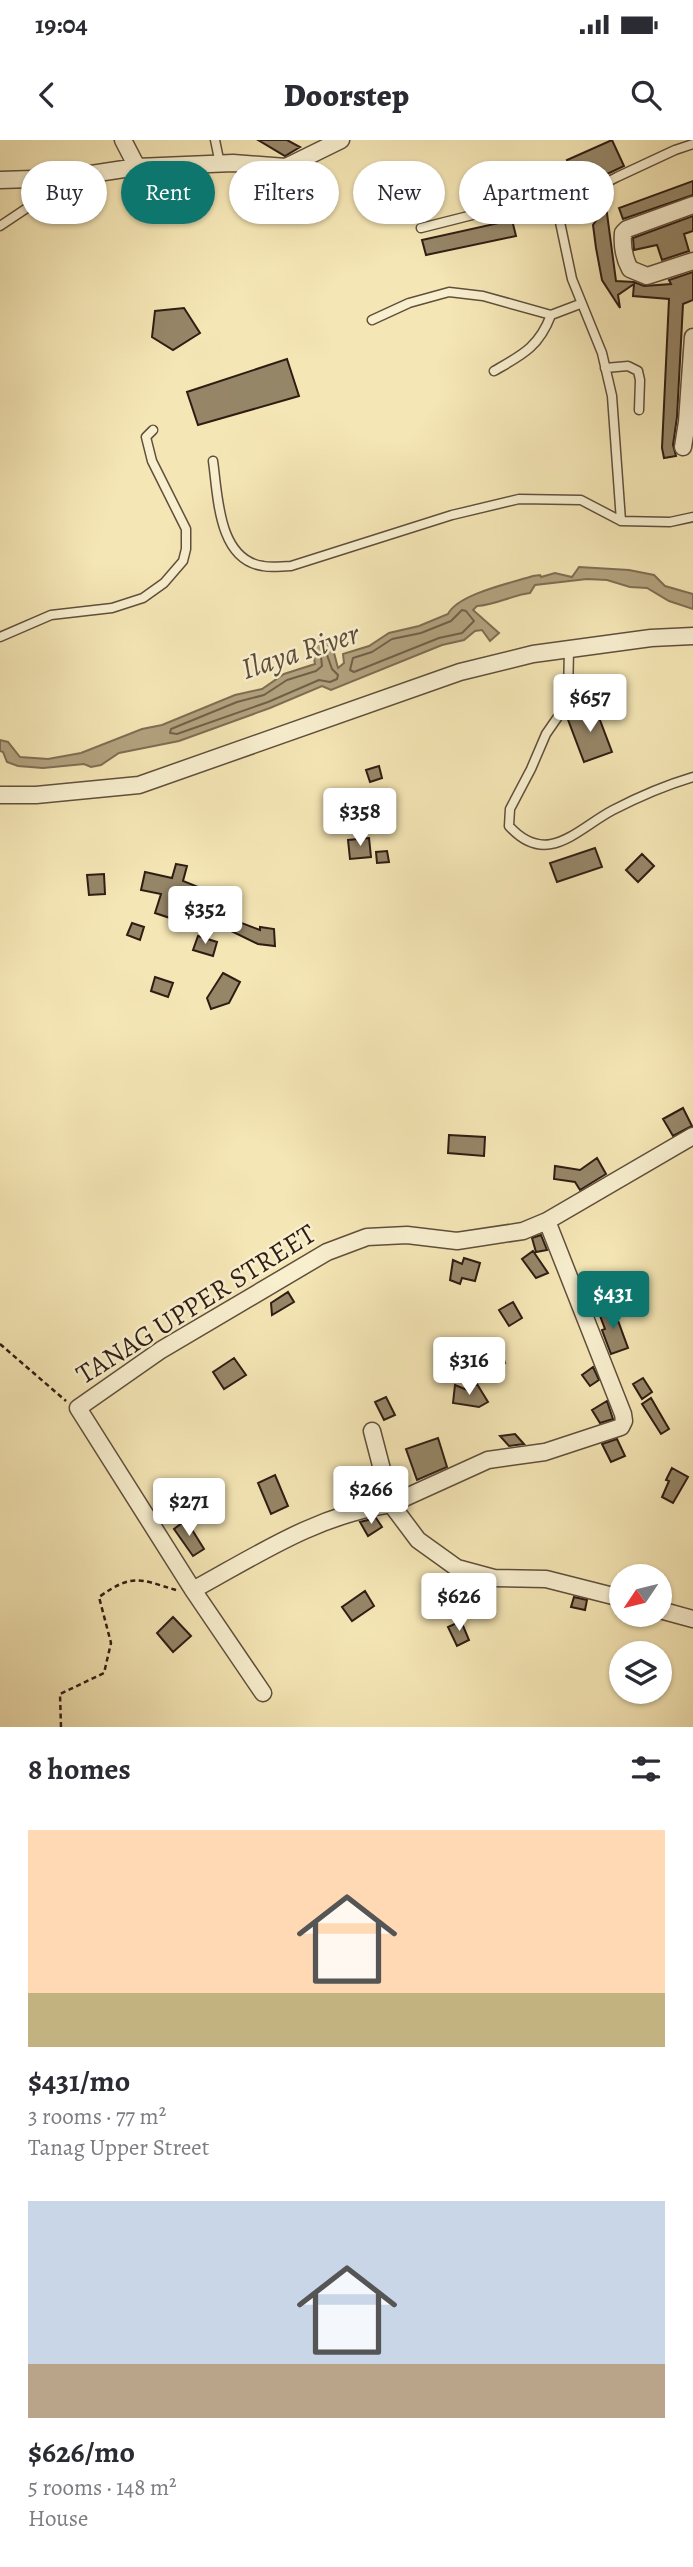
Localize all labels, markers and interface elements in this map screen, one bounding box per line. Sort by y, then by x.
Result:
text: 19:04 [35,7,88,42]
text: Doorstep [284,73,409,117]
icon: back [28,76,66,114]
icon: search [627,76,665,114]
chip: Buy [21,161,107,224]
chip: Rent [121,161,215,224]
chip: Filters [229,161,339,224]
chip: New [353,161,445,224]
chip: Apartment [459,161,614,224]
water label: Ilaya River [236,613,366,689]
pin: $657 [549,674,631,734]
text: $657 [569,681,611,712]
pin: $358 [319,788,401,848]
text: $358 [339,795,381,826]
pin: $352 [164,886,246,946]
text: $352 [184,893,226,924]
street label: TANAG UPPER STREET [69,1215,323,1393]
pin: $431 [572,1272,654,1331]
text: $431 [593,1278,633,1309]
pin: $316 [428,1338,510,1397]
text: $316 [449,1344,489,1375]
pin: $266 [330,1466,412,1526]
text: $266 [349,1473,393,1504]
pin: $271 [148,1478,230,1538]
text: $271 [169,1485,209,1516]
north arrow [609,1564,672,1628]
map controls [609,1564,672,1704]
pin: $626 [418,1574,500,1633]
text: $626 [437,1580,481,1611]
button: layers [609,1641,672,1704]
text: 8 homes [28,1749,131,1789]
icon: filters [627,1750,665,1788]
icon: home [284,1876,410,2002]
text: $431/mo [28,2061,130,2101]
text: 3 rooms · 77 m² [28,2101,166,2132]
text: Tanag Upper Street [28,2132,209,2163]
icon: home [284,2247,410,2373]
text: $626/mo [28,2432,135,2472]
text: 5 rooms · 148 m² [28,2472,177,2503]
text: House [28,2503,88,2534]

